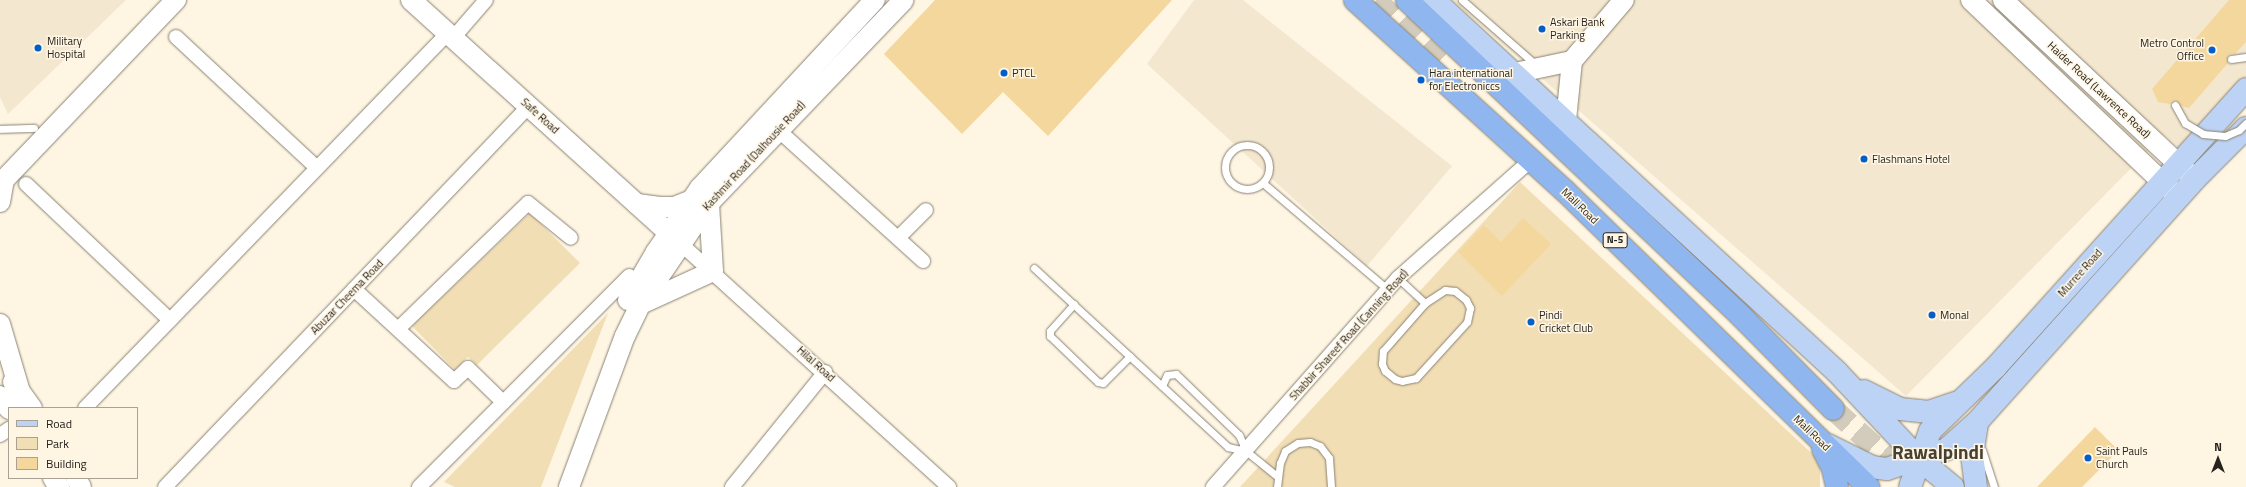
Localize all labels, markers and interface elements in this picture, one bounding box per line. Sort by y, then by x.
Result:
place label: Askari Bank Parking [1550,16,1605,42]
marker: Askari Bank Parking [1537,24,1547,34]
place label: Military Hospital [47,35,85,61]
place label: Metro Control Office [2140,37,2204,63]
street label: Haider Road (Lawrence Road) [2045,39,2153,141]
marker: Military Hospital [32,42,44,54]
marker: Metro Control Office [2207,45,2217,55]
place label: PTCL [1012,66,1035,80]
place label: Hara international for Electroniccs [1429,67,1513,93]
marker: PTCL [999,68,1009,78]
marker: Hara international for Electroniccs [1416,75,1426,85]
street label: Safe Road [518,95,562,137]
street label: Kashmir Road (Dalhousie Road) [700,99,808,213]
place label: Flashmans Hotel [1872,152,1950,166]
marker: Flashmans Hotel [1859,154,1869,164]
street label: Mall Road [1559,185,1601,227]
road number: N-5 [1602,232,1628,248]
street label: Murree Road [2055,246,2105,300]
street label: Abuzar Cheema Road [308,257,386,337]
street label: Shabbir Shareef Road (Canning Road) [1287,267,1411,403]
place label: Monal [1940,308,1969,322]
place label: Pindi Cricket Club [1539,309,1593,335]
marker: Monal [1927,310,1937,320]
marker: Pindi Cricket Club [1526,317,1536,327]
street label: Hilal Road [794,343,838,385]
legend [8,407,138,479]
street label: Mall Road [1791,412,1833,454]
text: Road [46,414,72,433]
text: Park [46,434,69,453]
north arrow [2198,439,2238,479]
text: N [2214,439,2222,455]
district label: Rawalpindi [1892,441,1984,463]
place label: Saint Pauls Church [2096,445,2148,471]
marker: Saint Pauls Church [2083,453,2093,463]
text: Building [46,454,87,473]

